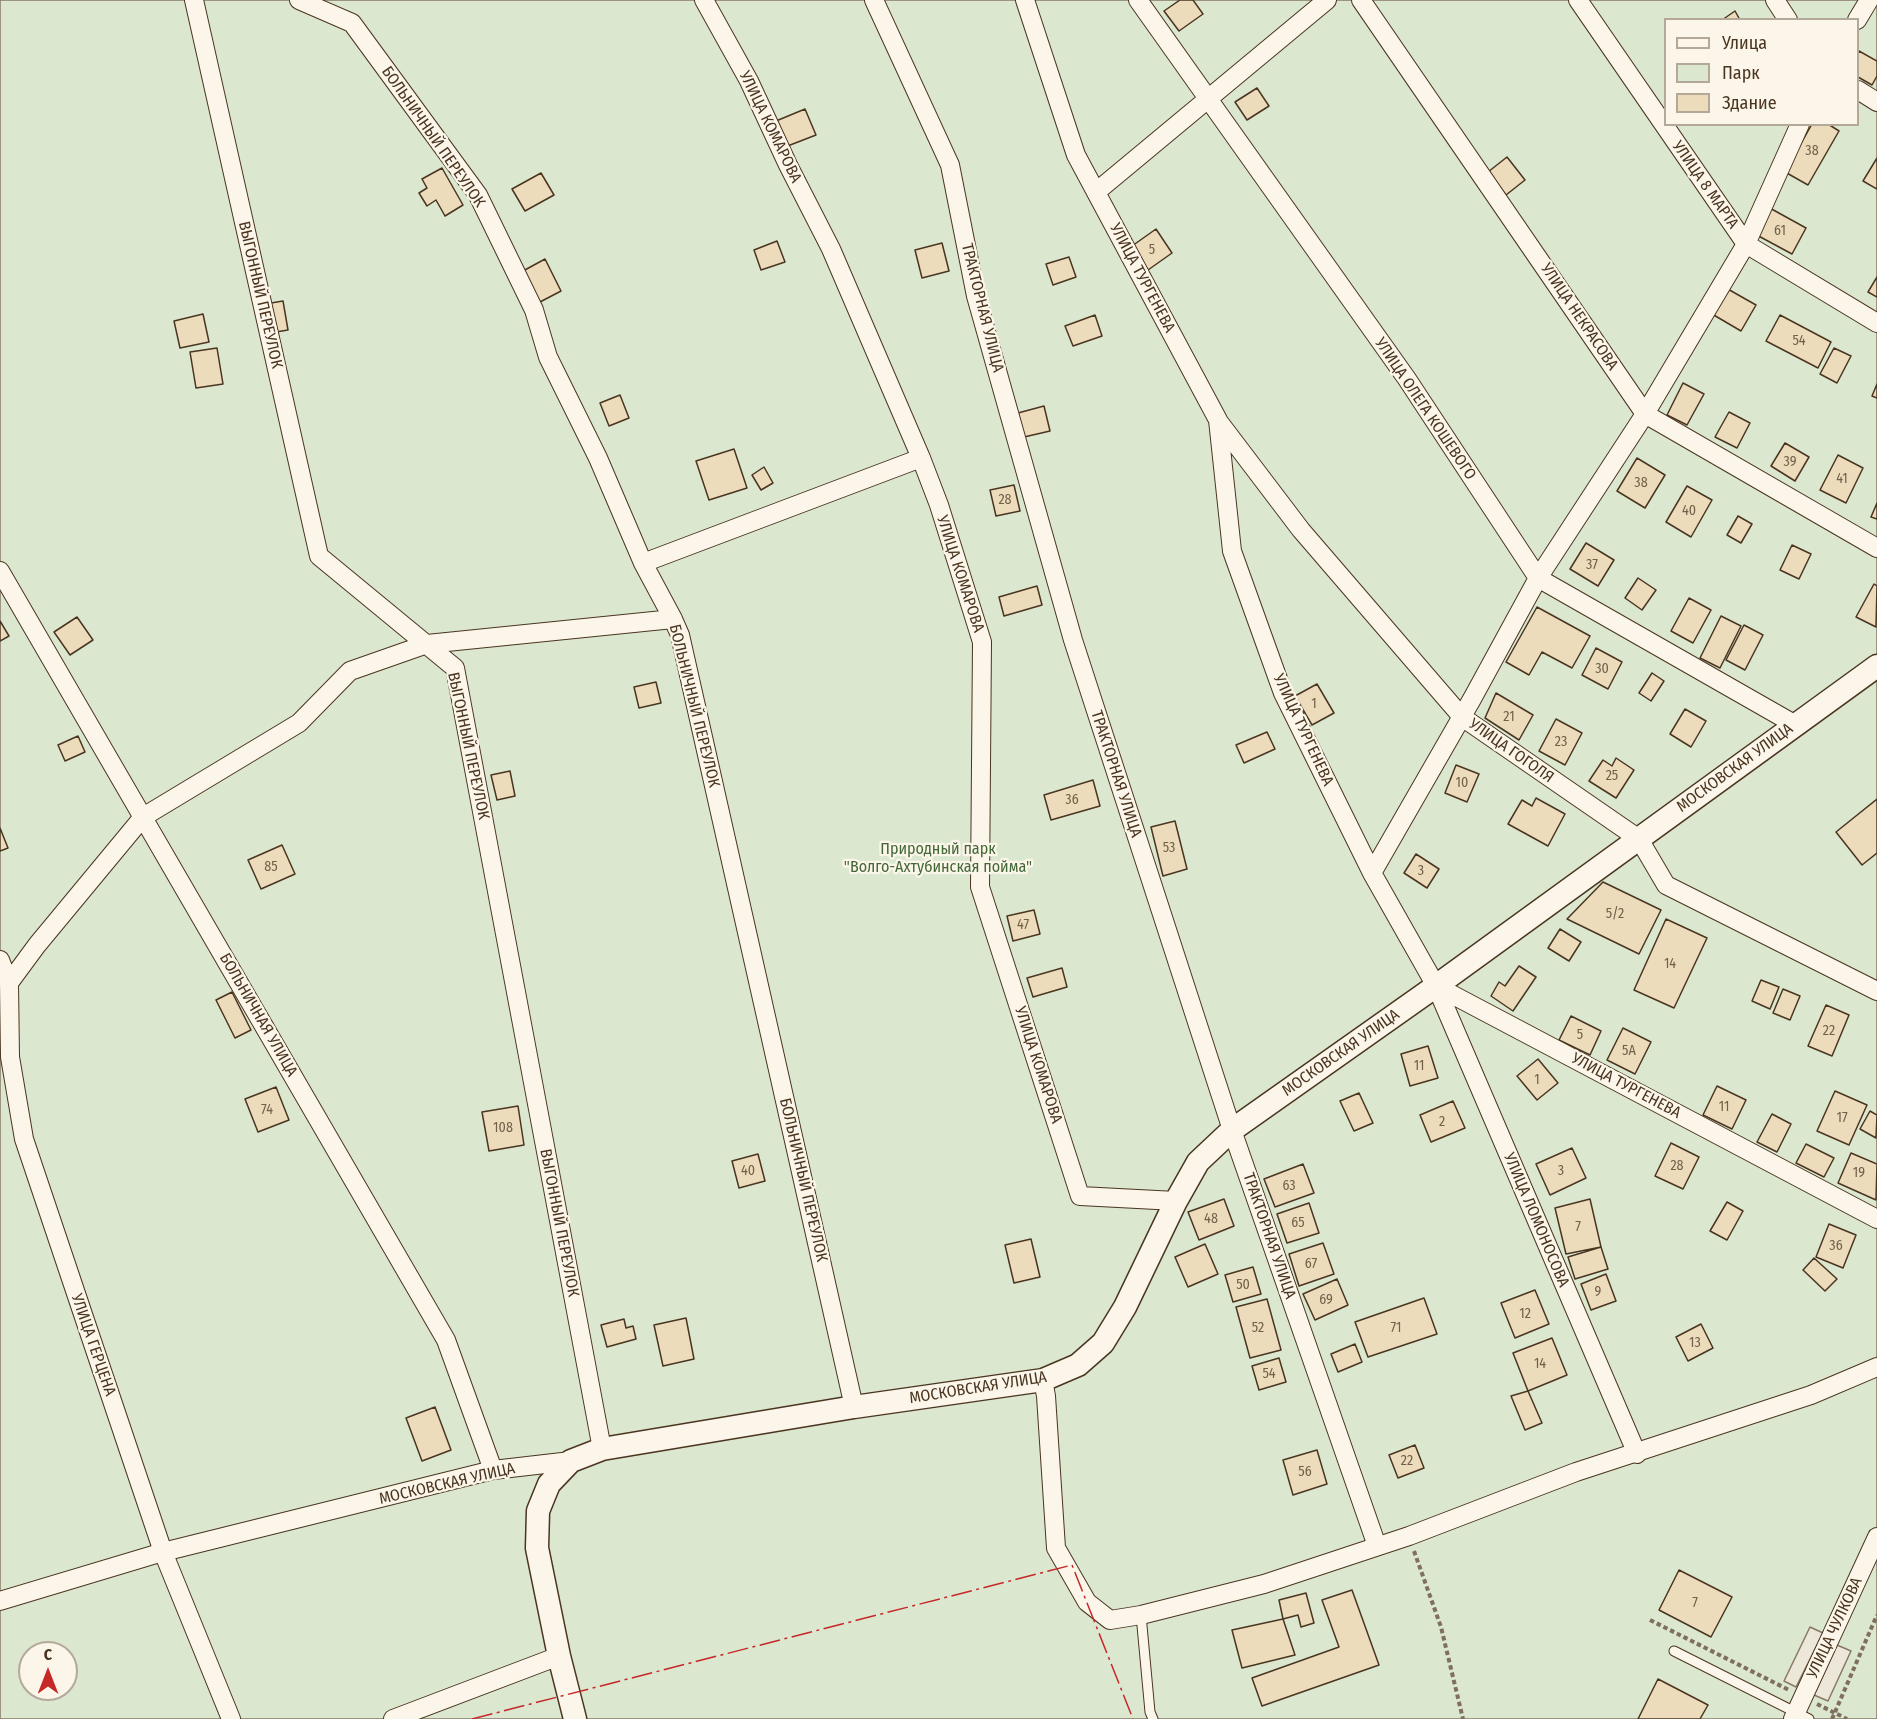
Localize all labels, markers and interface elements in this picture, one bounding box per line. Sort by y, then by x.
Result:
legend [1664,18,1859,126]
text: Улица [1722,32,1767,54]
text: Парк [1722,62,1760,84]
street label: БОЛЬНИЧНЫЙ ПЕРЕУЛОК [377,63,489,211]
street label: УЛИЦА КОМАРОВА [735,68,805,186]
text: Здание [1722,92,1777,114]
street label: УЛИЦА 8 МАРТА [1668,137,1742,233]
house number: 38 [1805,143,1819,159]
street label: ВЫГОННЫЙ ПЕРЕУЛОК [234,220,286,370]
street label: УЛИЦА ТУРГЕНЕВА [1105,220,1179,336]
house number: 61 [1774,223,1786,239]
street label: ТРАКТОРНАЯ УЛИЦА [957,241,1007,375]
house number: 5 [1149,242,1155,258]
street label: УЛИЦА НЕКРАСОВА [1536,260,1622,374]
house number: 54 [1792,333,1806,349]
street label: УЛИЦА ОЛЕГА КОШЕВОГО [1370,334,1480,484]
house number: 39 [1784,454,1796,470]
house number: 41 [1836,471,1848,487]
house number: 38 [1634,475,1648,491]
house number: 28 [998,492,1012,508]
house number: 40 [1682,503,1696,519]
street label: УЛИЦА КОМАРОВА [932,513,988,635]
house number: 37 [1586,557,1598,573]
street label: БОЛЬНИЧНЫЙ ПЕРЕУЛОК [664,622,724,790]
house number: 30 [1595,661,1609,677]
street label: ВЫГОННЫЙ ПЕРЕУЛОК [443,671,493,821]
street label: УЛИЦА ТУРГЕНЕВА [1269,671,1337,789]
house number: 1 [1311,696,1317,712]
street label: ТРАКТОРНАЯ УЛИЦА [1086,708,1146,840]
house number: 21 [1503,709,1515,725]
street label: УЛИЦА ГОГОЛЯ [1465,715,1557,787]
street label: МОСКОВСКАЯ УЛИЦА [1673,719,1797,817]
house number: 23 [1555,734,1567,750]
house number: 25 [1606,768,1618,784]
house number: 10 [1456,775,1468,791]
house number: 36 [1065,792,1079,808]
park label: Природный парк "Волго-Ахтубинская пойма" [844,840,1032,878]
house number: 53 [1163,840,1175,856]
house number: 85 [264,859,278,875]
house number: 3 [1418,863,1424,879]
house number: 5/2 [1606,906,1624,922]
house number: 47 [1017,917,1029,933]
street label: БОЛЬНИЧНАЯ УЛИЦА [215,950,301,1080]
house number: 14 [1664,956,1676,972]
street label: УЛИЦА КОМАРОВА [1010,1004,1066,1126]
street label: МОСКОВСКАЯ УЛИЦА [1279,1005,1403,1101]
house number: 22 [1823,1023,1835,1039]
house number: 5 [1577,1027,1583,1043]
house number: 5А [1622,1043,1636,1059]
street label: УЛИЦА ТУРГЕНЕВА [1568,1049,1684,1123]
house number: 11 [1414,1058,1424,1074]
house number: 1 [1534,1072,1540,1088]
street label: БОЛЬНИЧНЫЙ ПЕРЕУЛОК [775,1096,831,1264]
house number: 11 [1719,1099,1729,1115]
house number: 74 [261,1102,273,1118]
house number: 17 [1836,1110,1848,1126]
house number: 2 [1439,1114,1445,1130]
house number: 108 [493,1120,513,1136]
street label: ВЫГОННЫЙ ПЕРЕУЛОК [535,1147,583,1299]
street label: УЛИЦА ЛОМОНОСОВА [1499,1150,1573,1290]
house number: 28 [1670,1158,1684,1174]
house number: 40 [741,1163,755,1179]
house number: 3 [1558,1163,1564,1179]
house number: 19 [1853,1165,1865,1181]
street label: ТРАКТОРНАЯ УЛИЦА [1238,1170,1300,1302]
house number: 63 [1282,1178,1296,1194]
house number: 48 [1204,1211,1218,1227]
house number: 65 [1291,1215,1305,1231]
house number: 7 [1575,1219,1581,1235]
house number: 36 [1829,1238,1843,1254]
house number: 67 [1305,1256,1317,1272]
house number: 50 [1236,1277,1250,1293]
house number: 9 [1595,1284,1601,1300]
street label: УЛИЦА ГЕРЦЕНА [67,1291,119,1399]
house number: 69 [1319,1292,1333,1308]
house number: 12 [1519,1306,1531,1322]
house number: 52 [1252,1320,1264,1336]
house number: 71 [1391,1320,1401,1336]
house number: 13 [1689,1335,1701,1351]
house number: 14 [1534,1356,1546,1372]
house number: 54 [1262,1366,1276,1382]
street label: МОСКОВСКАЯ УЛИЦА [908,1368,1048,1408]
house number: 22 [1401,1453,1413,1469]
street label: МОСКОВСКАЯ УЛИЦА [377,1459,517,1509]
house number: 56 [1298,1464,1312,1480]
street label: УЛИЦА ЧУЛКОВА [1803,1574,1867,1682]
house number: 7 [1692,1595,1698,1611]
north arrow [18,1641,78,1701]
text: С [44,1645,52,1664]

